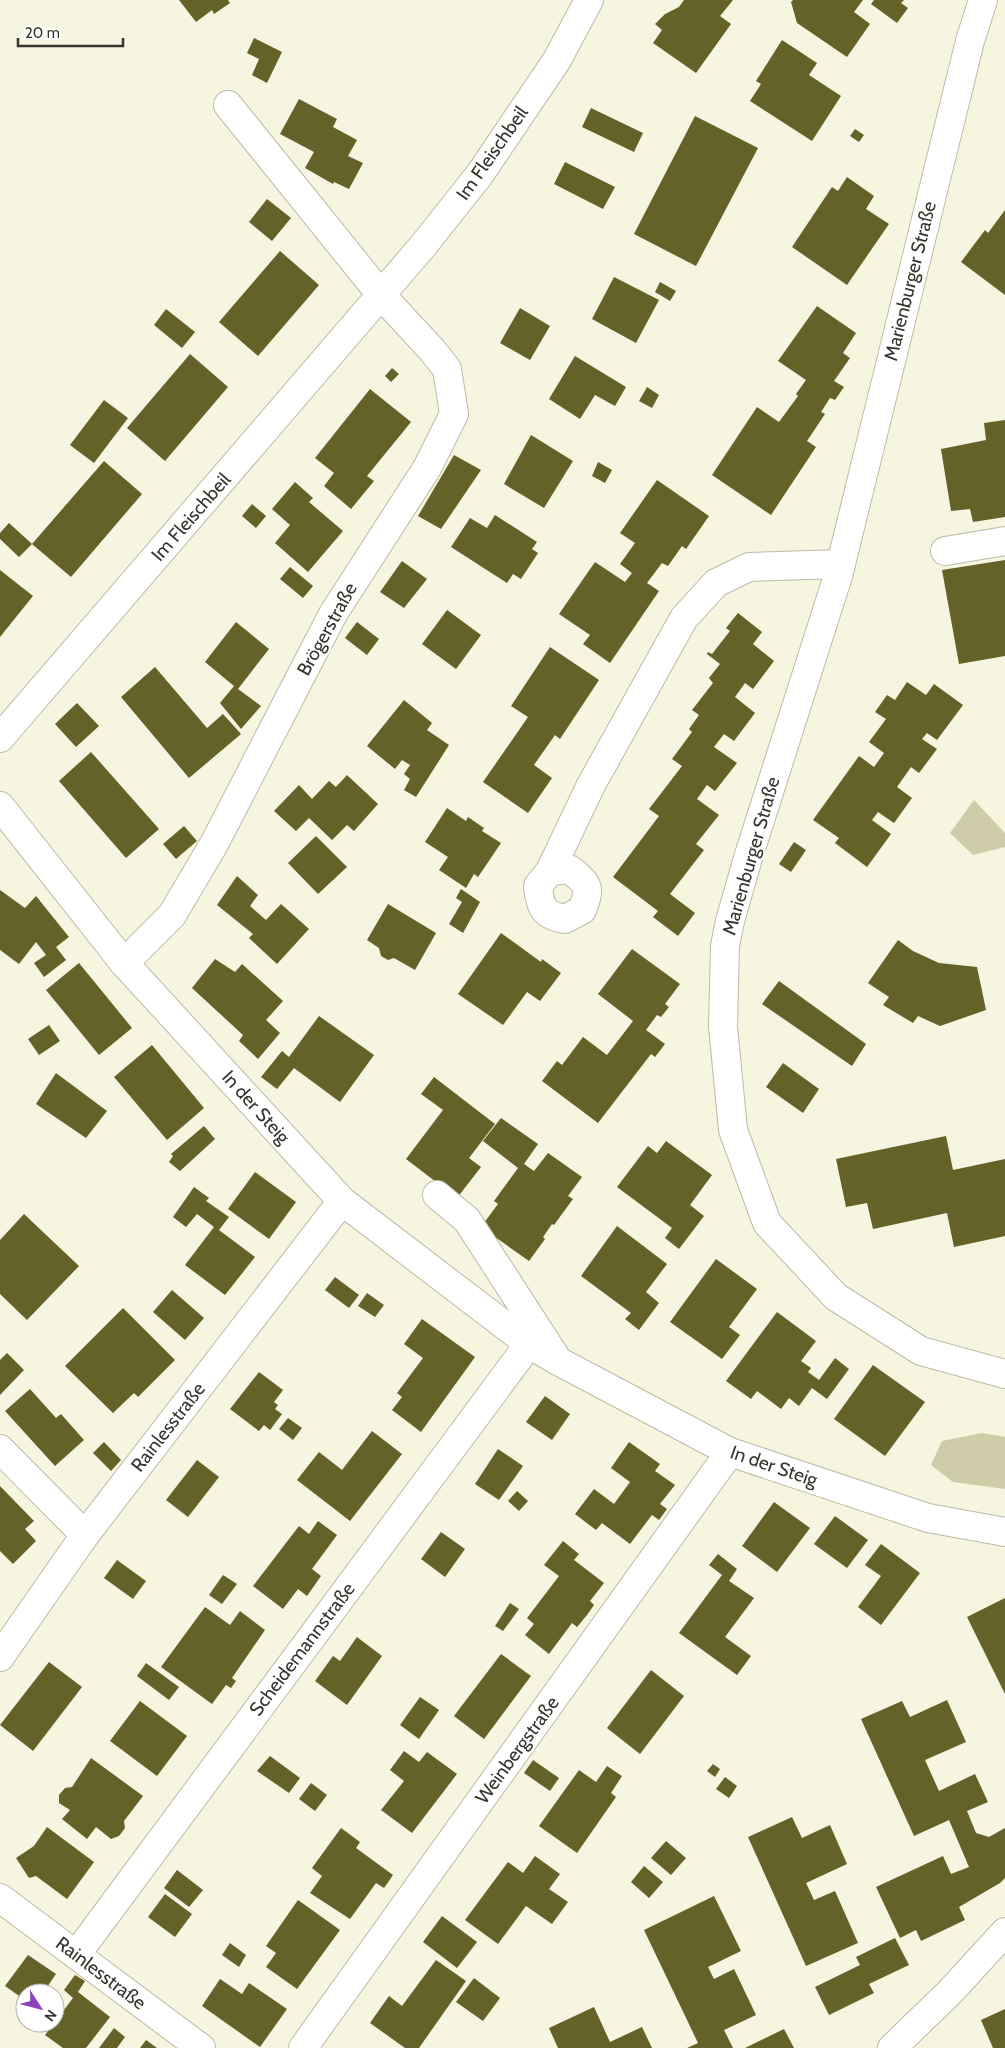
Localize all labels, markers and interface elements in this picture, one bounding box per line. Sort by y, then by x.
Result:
scale bar [18,15,122,47]
text: 20 m [25,24,60,42]
street label: Im Fleischbeil [451,101,533,204]
street label: Marienburger Straße [879,199,941,363]
street label: Im Fleischbeil [146,468,236,566]
street label: Brögerstraße [292,578,362,679]
street label: Marienburger Straße [717,774,785,938]
street label: In der Steig [217,1066,295,1149]
street label: Rainlesstraße [126,1378,210,1476]
street label: In der Steig [727,1440,821,1492]
street label: Scheidemannstraße [244,1578,360,1720]
street label: Weinbergstraße [470,1692,564,1808]
street label: Rainlesstraße [51,1932,151,2015]
north arrow [15,1983,65,2033]
text: N [40,2006,61,2025]

